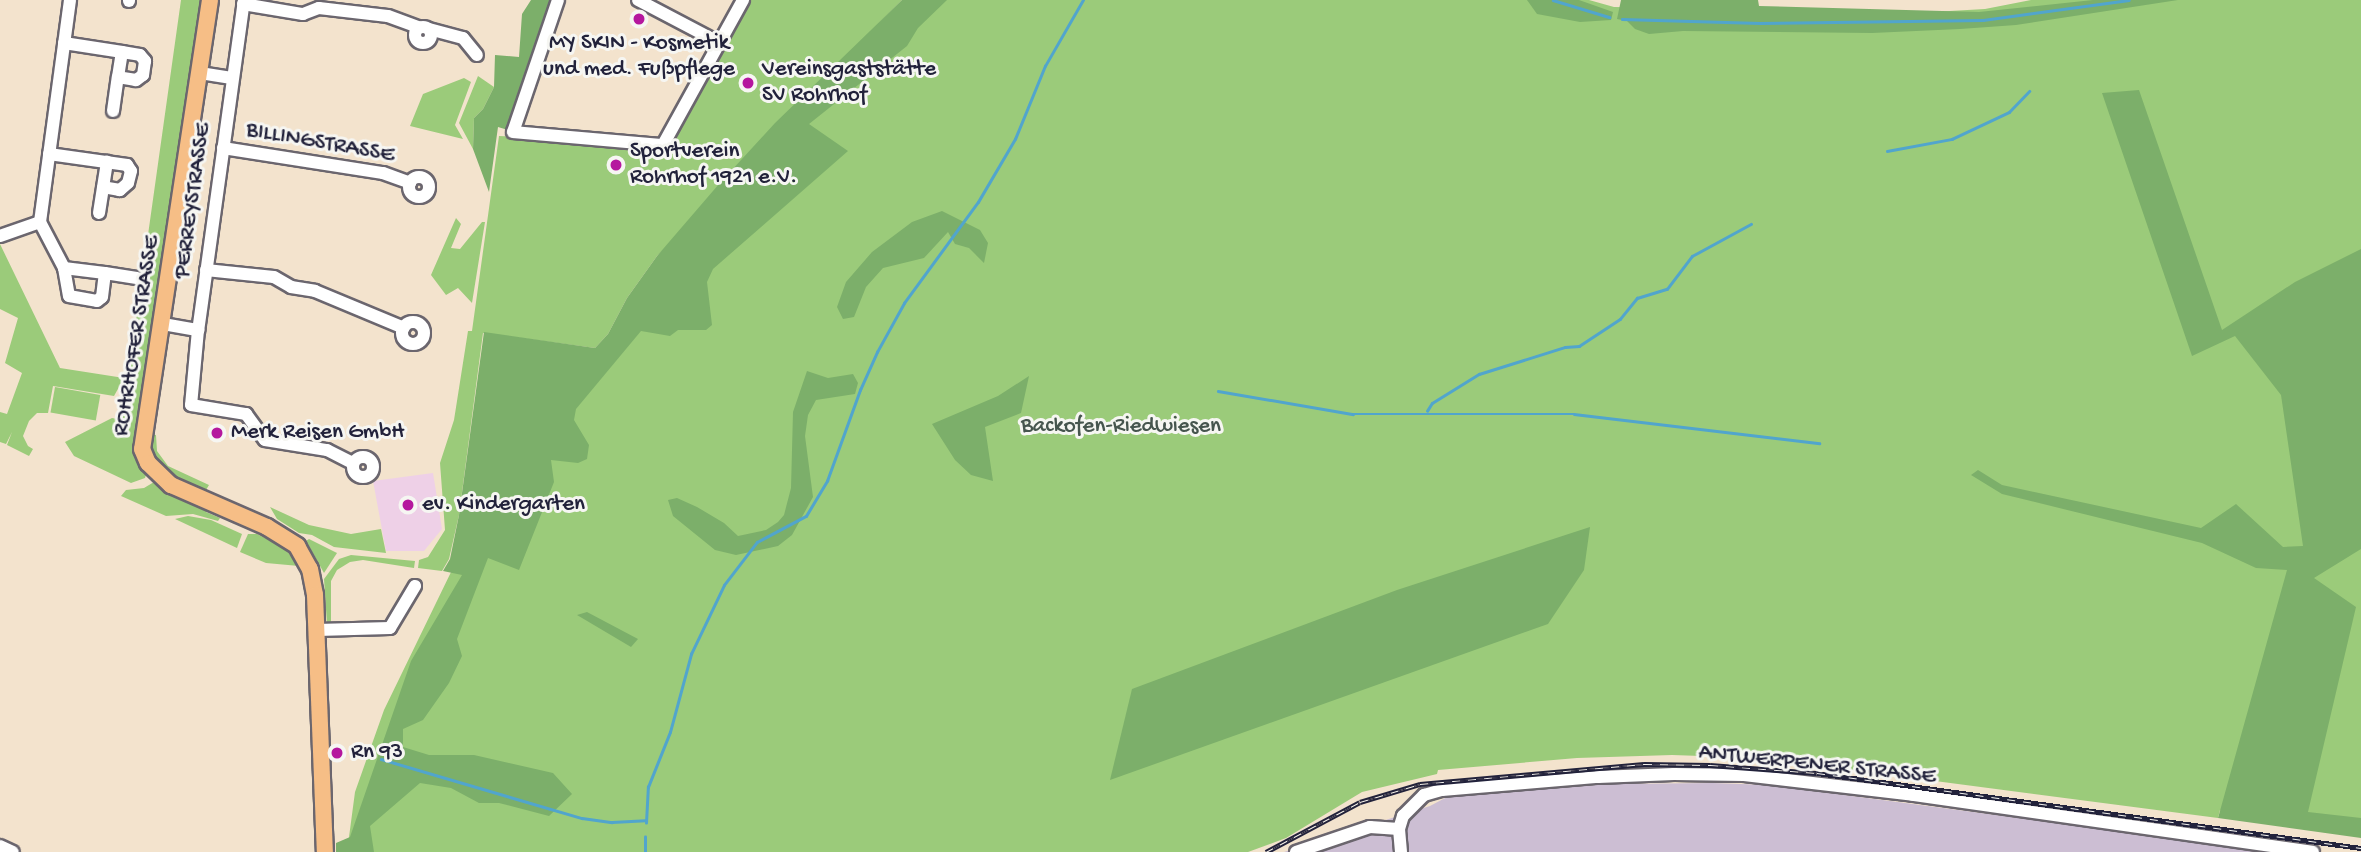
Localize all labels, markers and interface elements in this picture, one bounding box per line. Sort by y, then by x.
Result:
marker: MY SKIN - Kosmetik und med. Fußpflege [631,11,647,27]
place label: MY SKIN - Kosmetik und med. Fußpflege [543,30,735,84]
place label: Vereinsgaststätte SV Rohrhof [762,56,936,110]
marker: Vereinsgaststätte SV Rohrhof [740,75,756,91]
street label: BILLINGSTRASSE [244,117,396,171]
street label: PERREYSTRASSE [169,121,219,281]
place label: Sportverein Rohrhof 1921 e.V. [630,138,797,192]
marker: Sportverein Rohrhof 1921 e.V. [608,157,624,173]
street label: ROHRHOFER STRASSE [109,234,167,438]
park label: Backofen-Riedwiesen [1021,413,1221,441]
place label: Merk Reisen GmbH [231,419,404,447]
marker: Merk Reisen GmbH [209,425,225,441]
place label: ev. Kindergarten [422,491,585,519]
marker: ev. Kindergarten [400,497,416,513]
place label: Rn 93 [351,739,403,767]
street label: ANTWERPENER STRASSE [1697,740,1937,792]
marker: Rn 93 [329,745,345,761]

